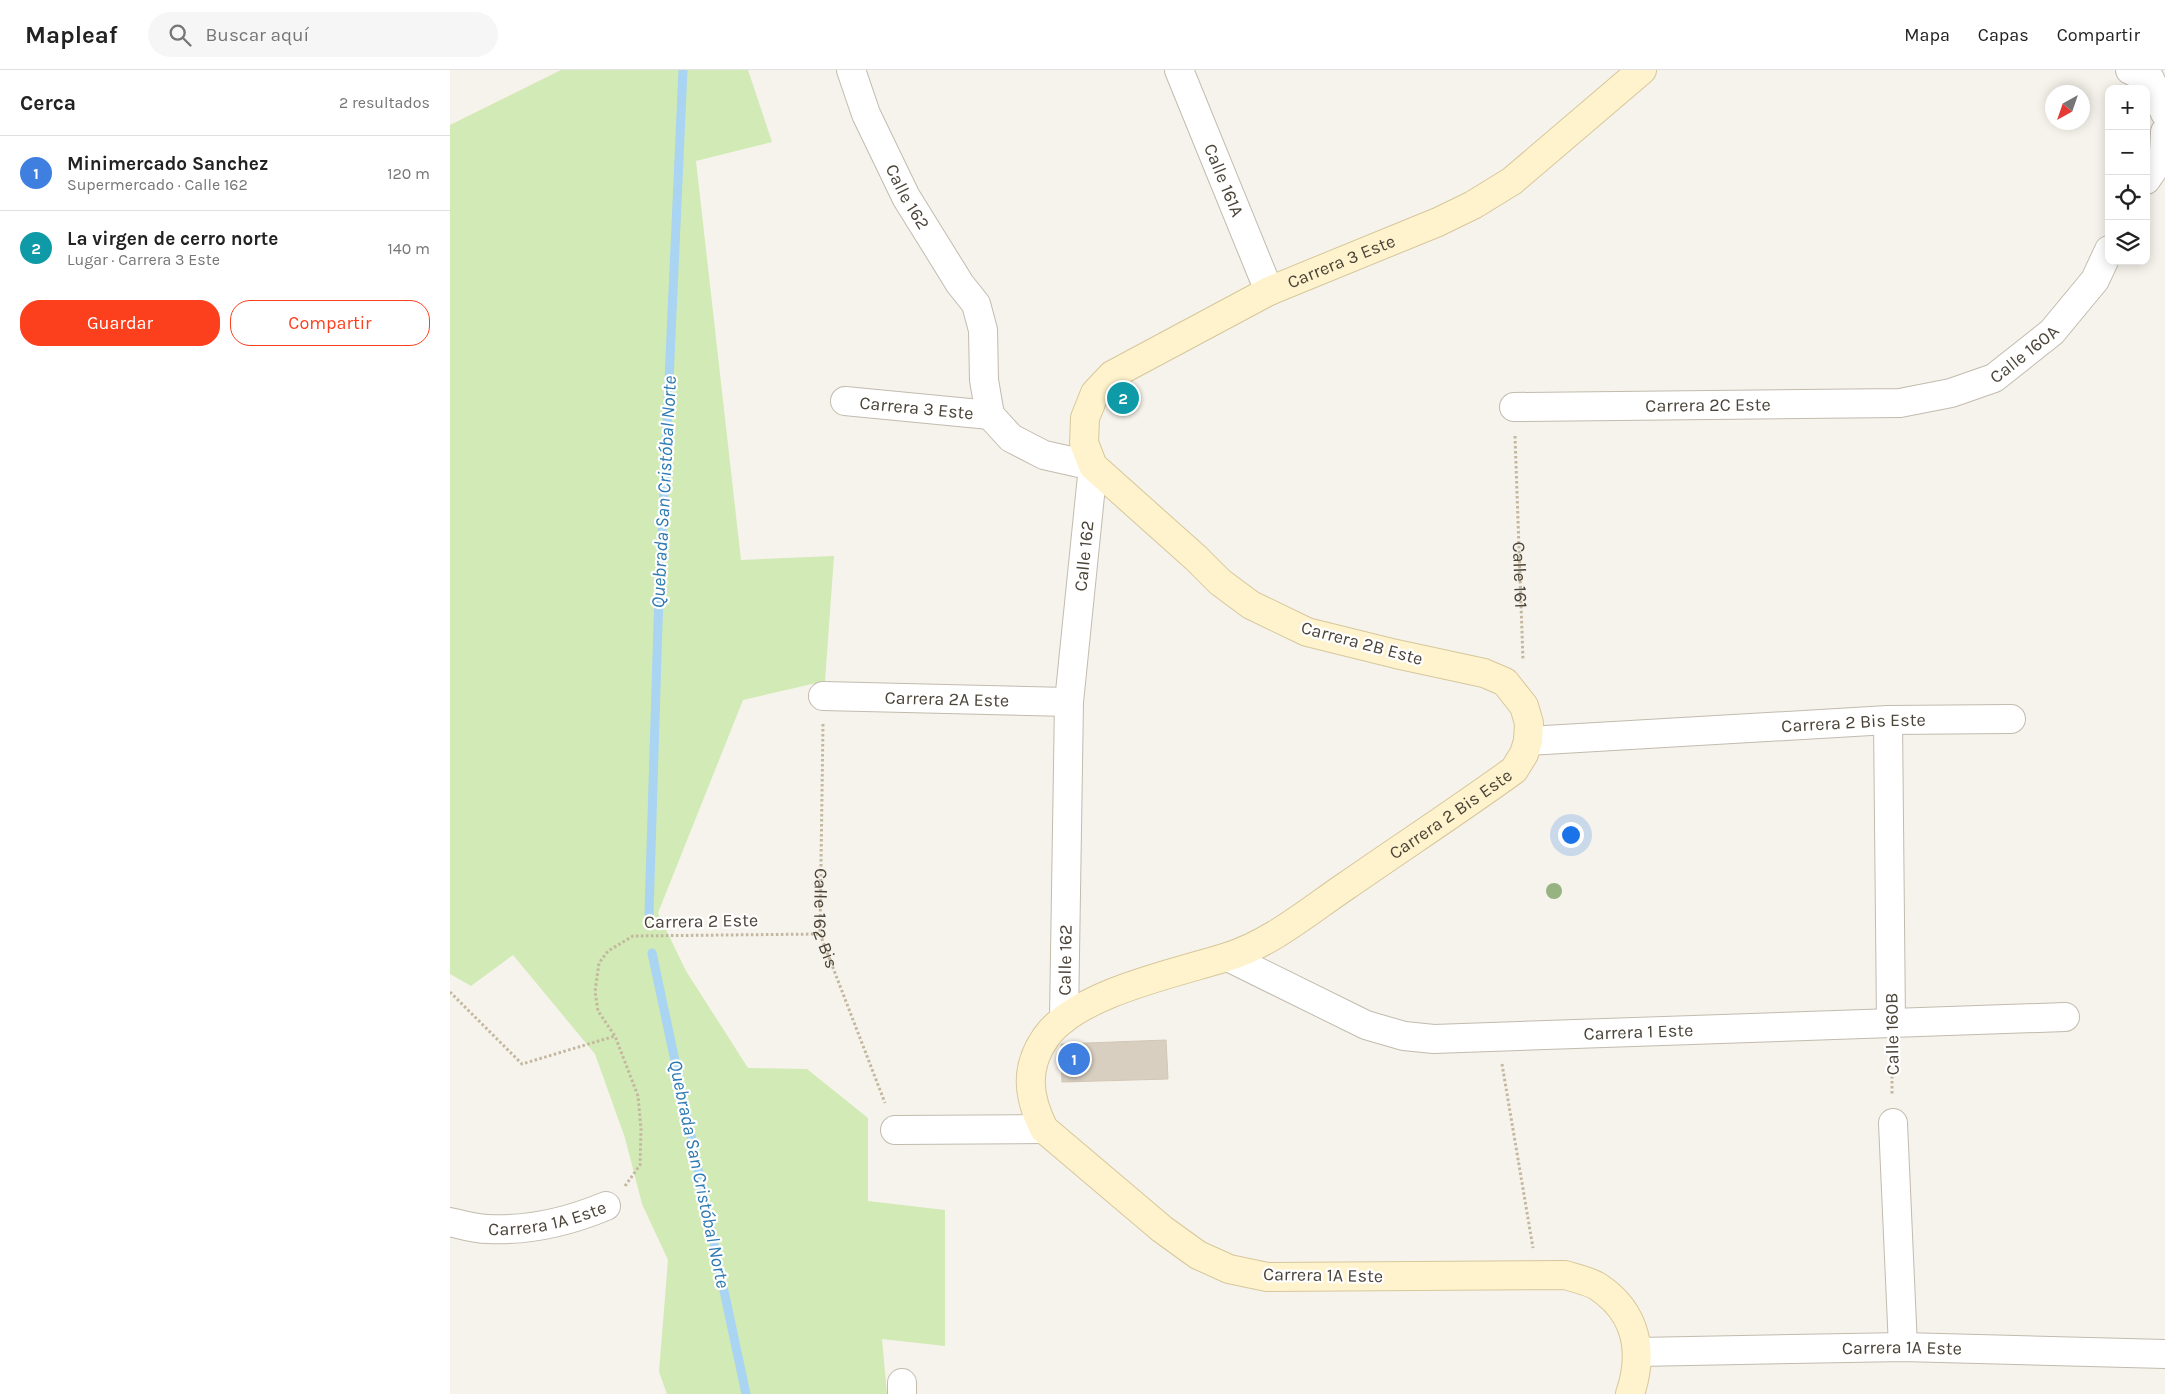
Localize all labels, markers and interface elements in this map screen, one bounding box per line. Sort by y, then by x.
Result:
search box [148,12,498,57]
text: Mapleaf [25,21,118,49]
icon: search [166,21,194,49]
text: Buscar aquí [206,24,309,46]
text: Mapa [1904,24,1950,46]
text: Capas [1978,24,2029,46]
text: Compartir [2057,24,2140,46]
north arrow [2045,85,2090,130]
map controls [2105,85,2150,265]
button: + [2105,85,2150,130]
text: Cerca [20,91,76,115]
text: 2 resultados [339,93,430,112]
button: − [2105,130,2150,175]
street label: Calle 161A [1199,140,1249,220]
text: Minimercado Sanchez [67,153,268,175]
street label: Calle 162 [881,160,934,233]
text: 1 [33,164,39,183]
text: 120 m [387,164,430,183]
text: Supermercado · Calle 162 [67,175,248,194]
button: locate [2105,175,2150,220]
button: layers [2105,220,2150,265]
text: La virgen de cerro norte [67,228,278,250]
street label: Carrera 3 Este [1284,230,1398,293]
text: 2 [31,239,41,258]
text: 140 m [388,239,430,258]
text: Lugar · Carrera 3 Este [67,250,220,269]
button: Guardar [20,300,220,346]
button: Compartir [230,300,430,346]
street label: Calle 160A [1985,321,2064,388]
water label: Quebrada San Cristóbal Norte [647,375,681,609]
pin: 2 [1107,379,1139,417]
street label: Carrera 3 Este [859,391,975,424]
street label: Carrera 2C Este [1645,393,1771,417]
street label: Calle 162 [1069,519,1099,593]
street label: Calle 161 [1508,541,1532,609]
street label: Carrera 2B Este [1299,616,1425,670]
street label: Carrera 2A Este [884,687,1010,712]
street label: Carrera 2 Bis Este [1781,709,1926,737]
street label: Carrera 2 Bis Este [1385,764,1516,864]
your location [1558,822,1584,848]
street label: Calle 162 Bis [808,868,843,971]
street label: Carrera 2 Este [644,909,758,933]
street label: Calle 162 [1053,924,1077,996]
street label: Calle 160B [1880,992,1904,1076]
street label: Carrera 1 Este [1583,1019,1694,1045]
pin: 1 [1058,1040,1090,1078]
water label: Quebrada San Cristóbal Norte [664,1058,734,1290]
street label: Carrera 1A Este [488,1196,609,1240]
street label: Carrera 1A Este [1263,1263,1383,1287]
street label: Carrera 1A Este [1842,1336,1962,1360]

